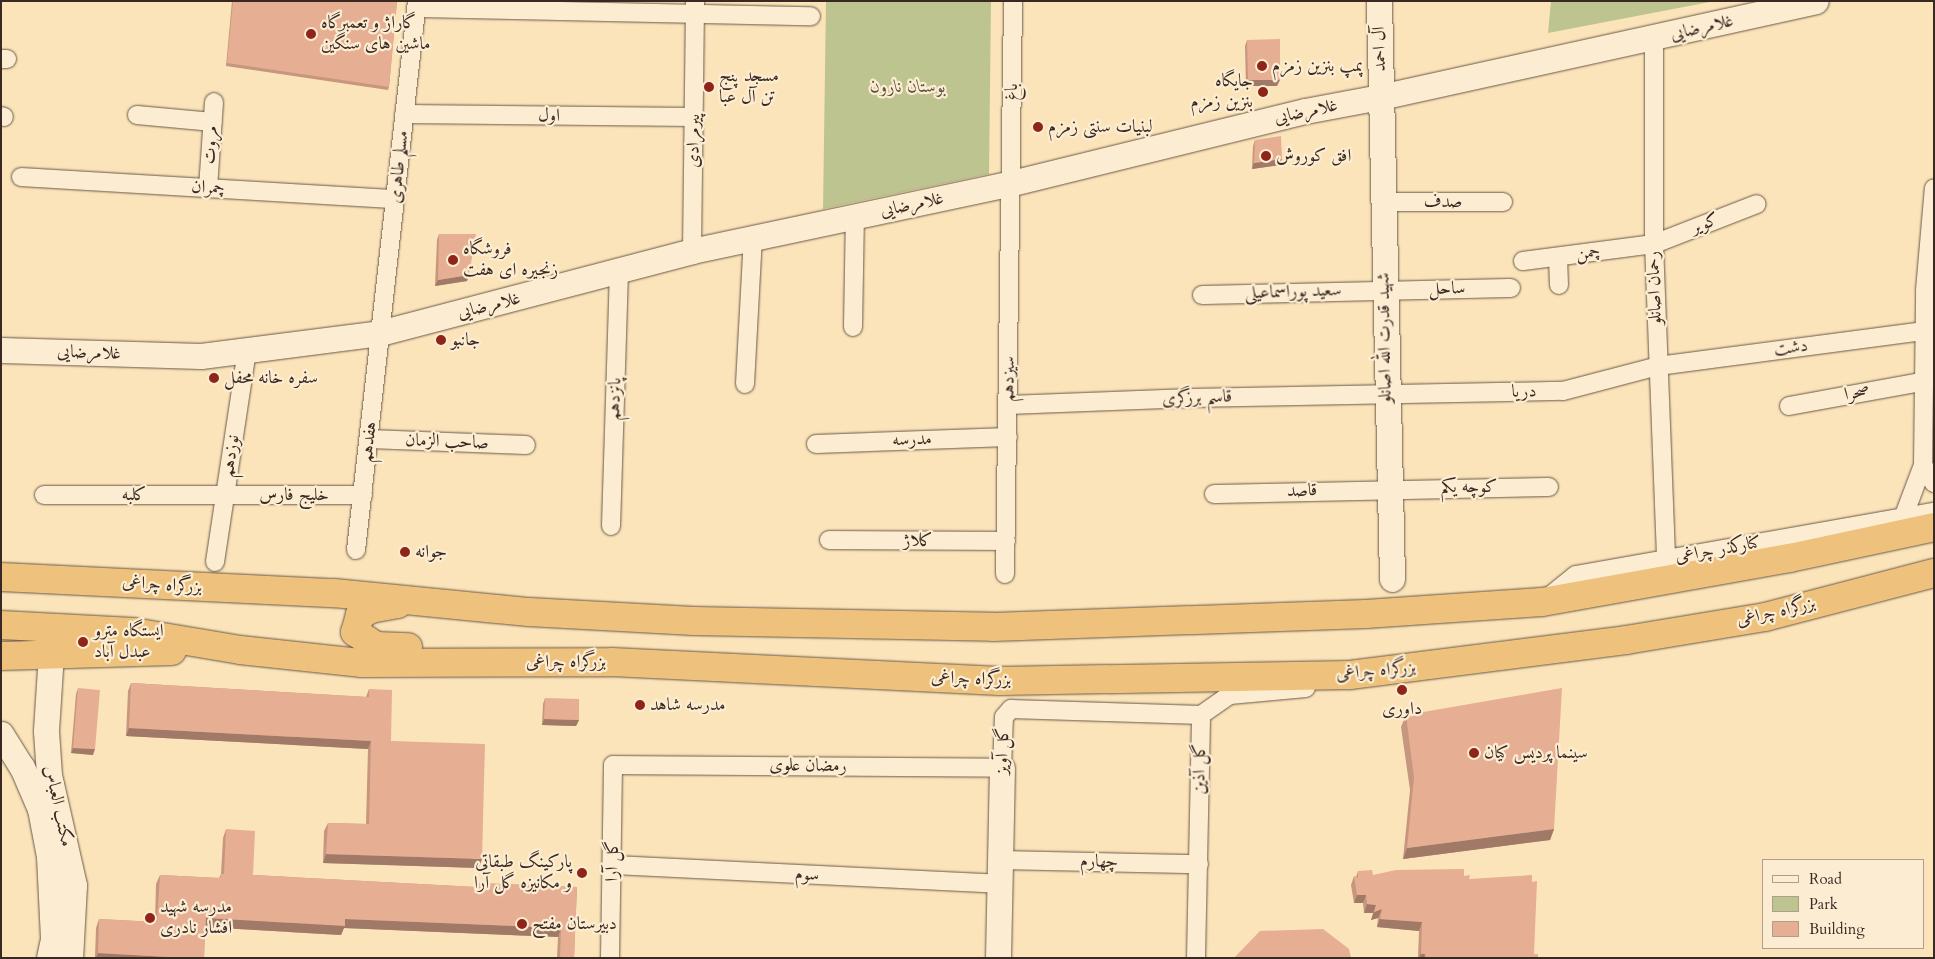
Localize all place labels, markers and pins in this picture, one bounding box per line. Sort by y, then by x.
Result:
place label: گاراژ و تعمیرگاه ماشین های سنگین [321,13,431,56]
marker: گاراژ و تعمیرگاه ماشین های سنگین [305,28,317,40]
place label: پمپ بنزین زمزم [1272,55,1363,77]
marker: پمپ بنزین زمزم [1256,60,1268,72]
place label: مسجد پنج تن آل عبا [719,66,779,108]
place label: جایگاه بنزین زمزم [1191,71,1253,114]
marker: مسجد پنج تن آل عبا [703,81,715,93]
marker: جایگاه بنزین زمزم [1257,86,1269,98]
place label: لبنیات سنتی زمزم [1048,116,1153,138]
marker: لبنیات سنتی زمزم [1032,121,1044,133]
place label: افق کوروش [1276,145,1351,167]
marker: افق کوروش [1260,150,1272,162]
place label: فروشگاه زنجیره ای هفت [463,239,558,282]
marker: فروشگاه زنجیره ای هفت [447,254,459,266]
place label: جانبو [451,329,480,351]
marker: جانبو [435,334,447,346]
place label: سفره خانه محفل [224,367,318,389]
marker: سفره خانه محفل [208,372,220,384]
place label: جوانه [415,541,447,563]
marker: جوانه [399,546,411,558]
place label: ایستگاه مترو عبدل آباد [94,621,164,664]
marker: ایستگاه مترو عبدل آباد [76,635,90,649]
marker: داوری [1396,684,1408,696]
place label: مدرسه شاهد [650,694,726,716]
place label: داوری [1382,698,1422,720]
marker: مدرسه شاهد [634,699,646,711]
place label: سینما پردیس کیان [1484,742,1588,764]
marker: سینما پردیس کیان [1468,747,1480,759]
place label: پارکینگ طبقاتی و مکانیزه گل آرا [474,852,572,894]
marker: پارکینگ طبقاتی و مکانیزه گل آرا [576,867,588,879]
place label: مدرسه شهید افشار نادری [160,897,232,940]
marker: مدرسه شهید افشار نادری [144,912,156,924]
place label: دبیرستان مفتح [532,913,617,935]
marker: دبیرستان مفتح [516,918,528,930]

